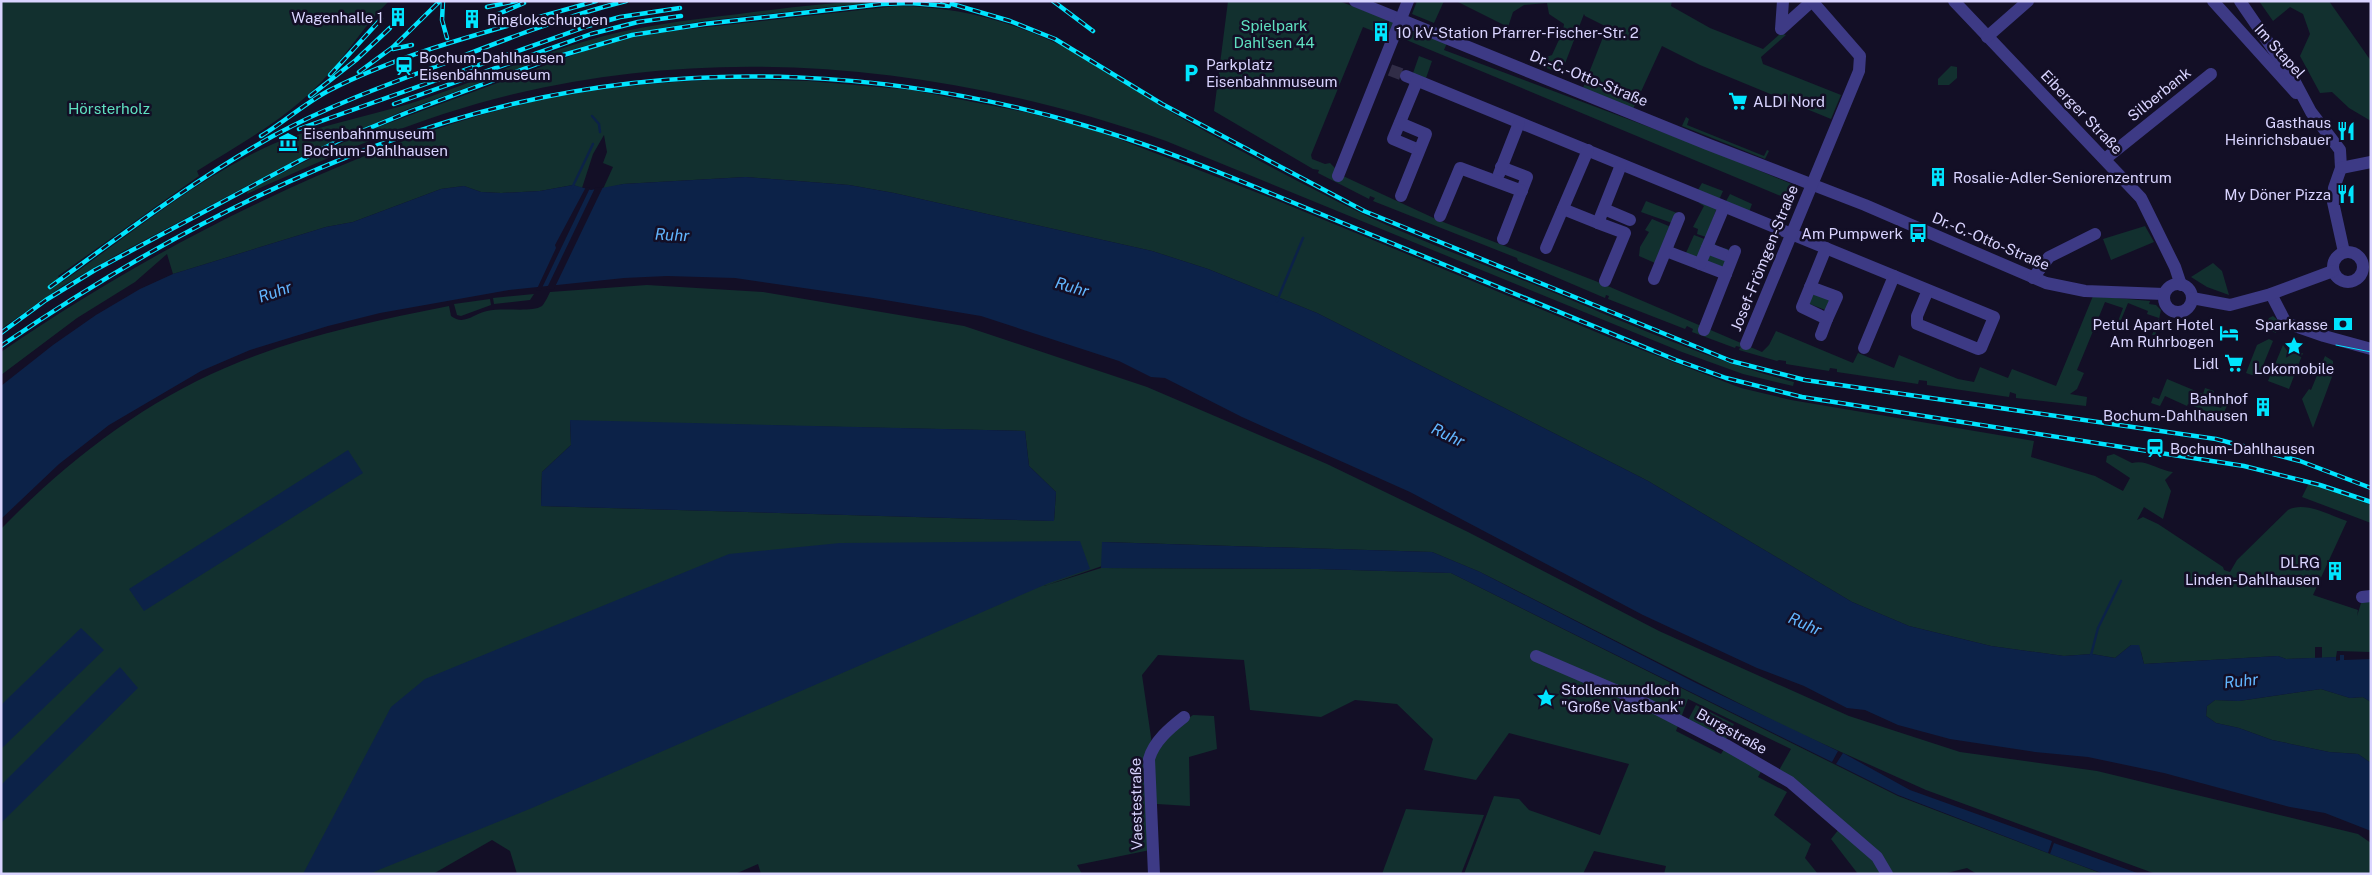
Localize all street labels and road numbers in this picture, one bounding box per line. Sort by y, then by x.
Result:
street label: Im Stapel [2251,21,2309,81]
street label: Dr.-C.-Otto-Straße [1527,47,1651,109]
street label: Silberbank [2124,64,2194,124]
street label: Eiberger Straße [2038,67,2126,157]
street label: Josef-Frömgen-Straße [1727,182,1801,334]
street label: Dr.-C.-Otto-Straße [1930,209,2052,273]
street label: Burgstraße [1694,705,1770,757]
street label: Vaestestraße [1127,758,1145,850]

